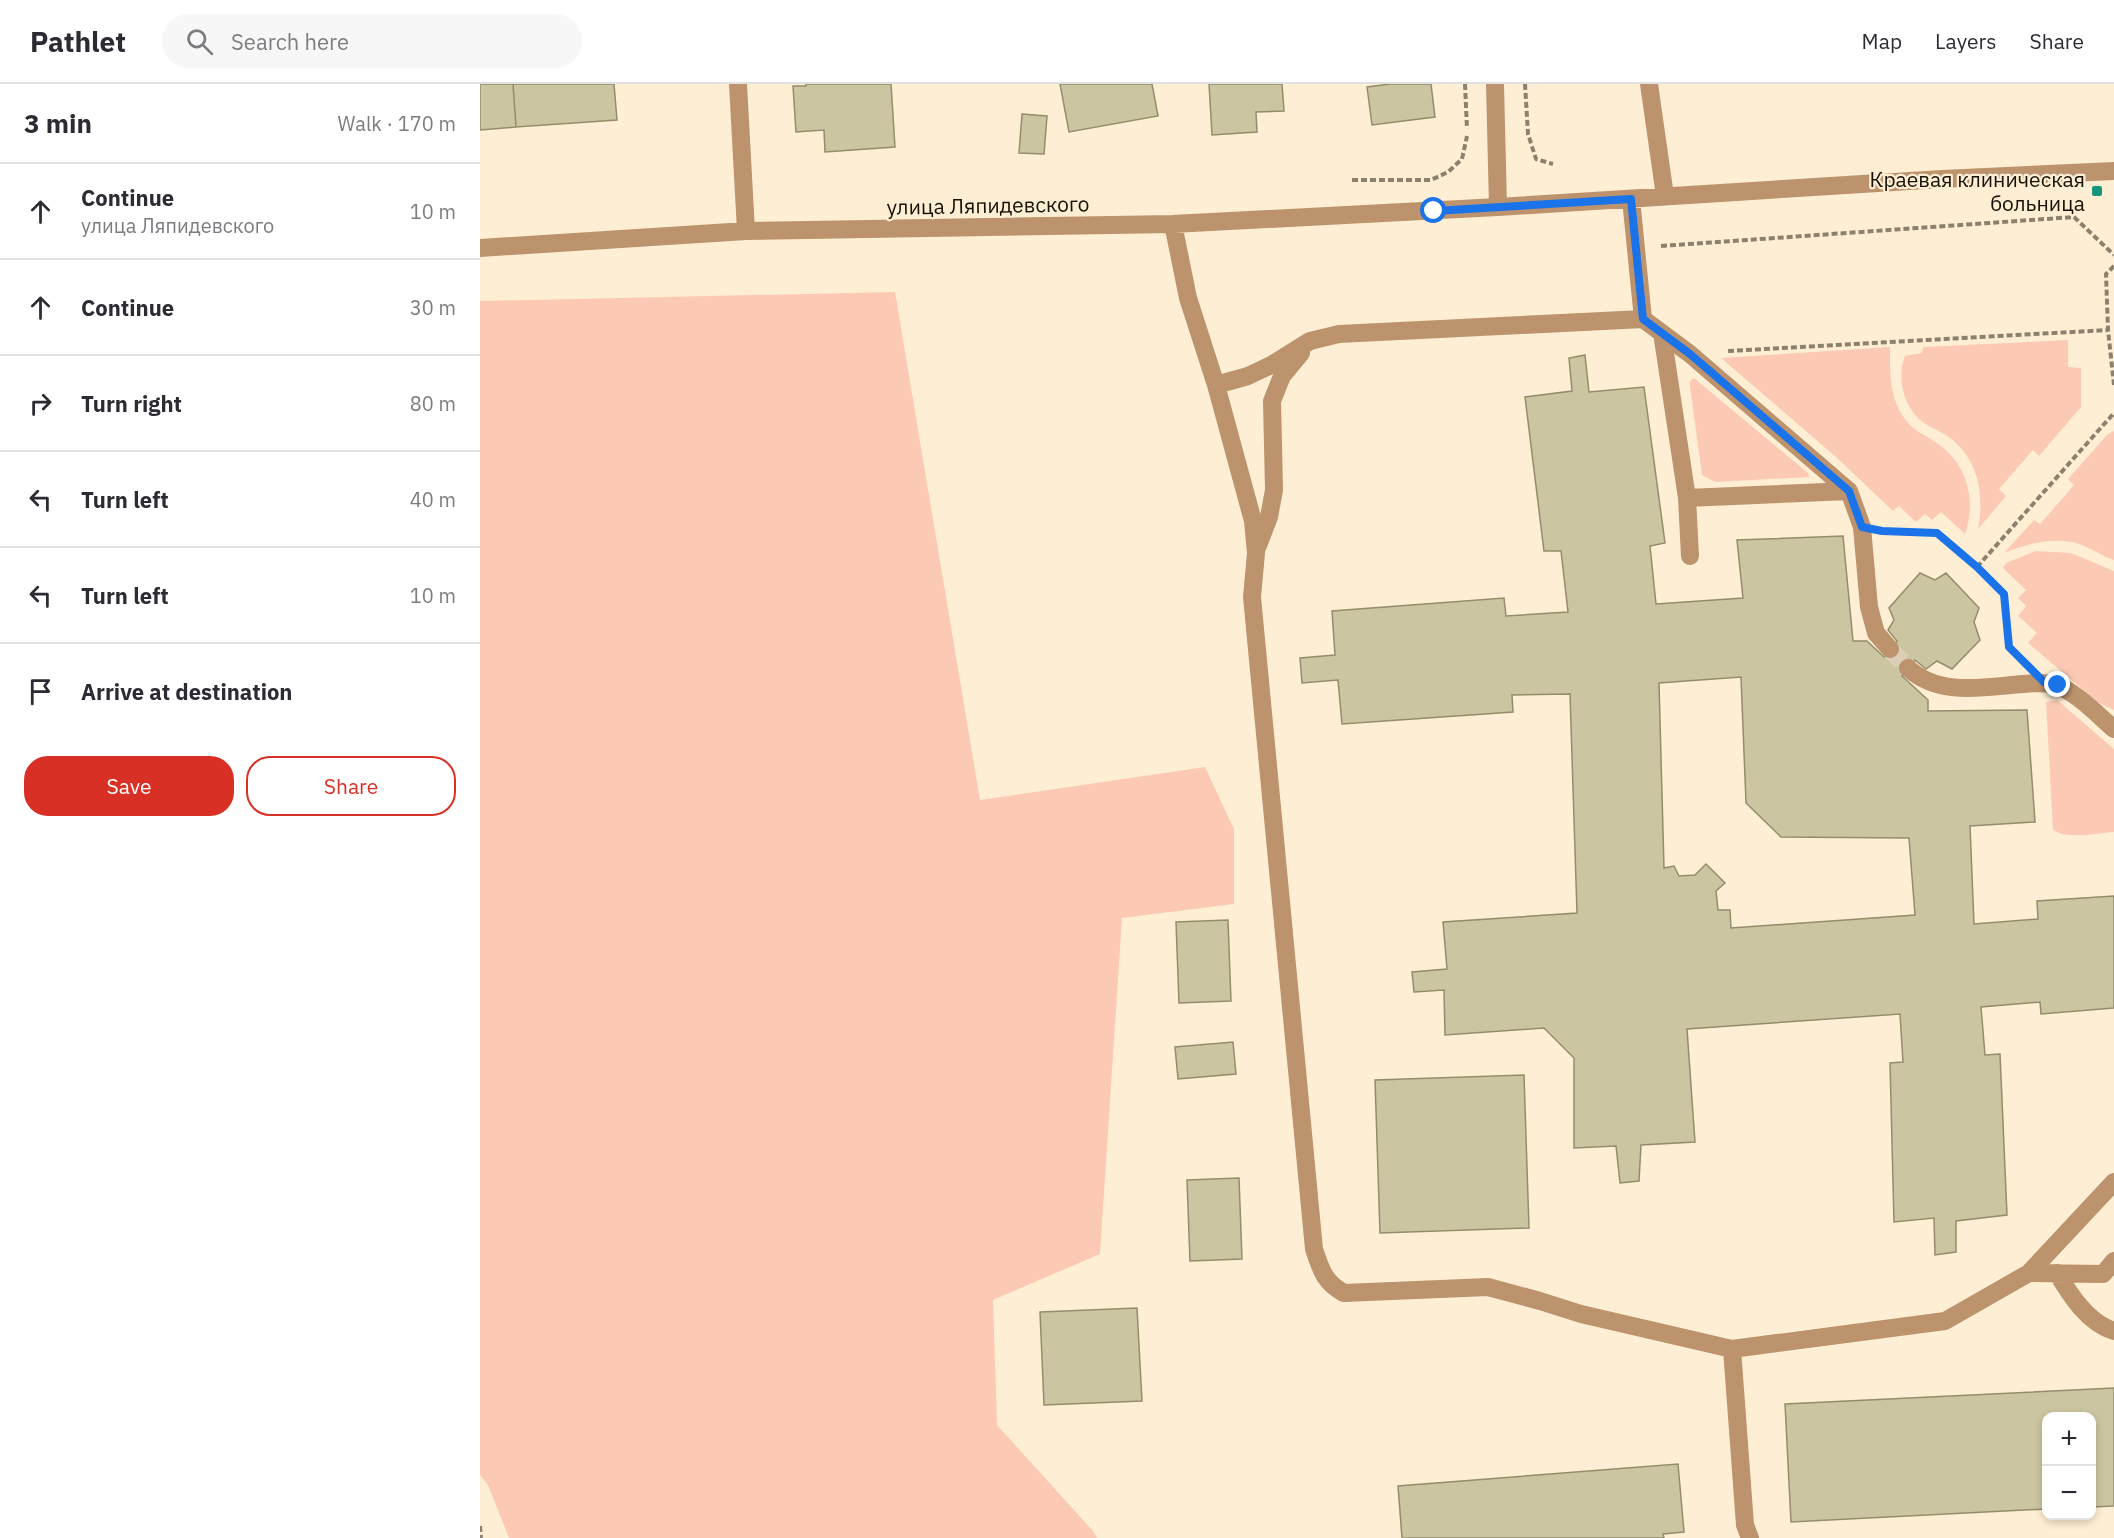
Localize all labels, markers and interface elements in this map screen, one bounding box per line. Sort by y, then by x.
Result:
search box [162,14,582,68]
text: Pathlet [30,23,126,60]
icon: search [183,25,216,58]
text: Search here [231,27,349,56]
text: Map [1862,27,1902,55]
text: Layers [1935,27,1997,55]
text: Share [2030,27,2084,55]
text: 3 min [24,106,92,140]
text: Walk · 170 m [338,110,456,137]
place label: Краевая клиническая больница [1870,165,2085,217]
text: Continue [81,183,174,212]
marker: Краевая клиническая больница [2090,184,2104,198]
street label: улица Ляпидевского [886,189,1090,221]
icon: ahead [24,195,57,228]
route start [1420,197,1446,223]
text: 10 m [410,198,456,225]
text: улица Ляпидевского [81,212,274,239]
icon: ahead [24,291,57,324]
text: Continue [81,293,174,322]
text: 30 m [410,294,456,321]
icon: right [24,387,57,420]
text: Turn right [81,389,182,418]
text: 80 m [410,390,456,417]
icon: left [24,483,57,516]
text: Turn left [81,485,169,514]
text: 40 m [410,486,456,513]
icon: left [24,579,57,612]
text: Turn left [81,581,169,610]
text: 10 m [410,582,456,609]
route end [2044,671,2070,697]
icon: arrive [24,675,57,708]
text: Arrive at destination [81,677,292,706]
button: Save [24,756,234,816]
button: Share [246,756,456,816]
map controls [2042,1412,2096,1520]
button: + [2042,1412,2096,1466]
button: − [2042,1466,2096,1520]

